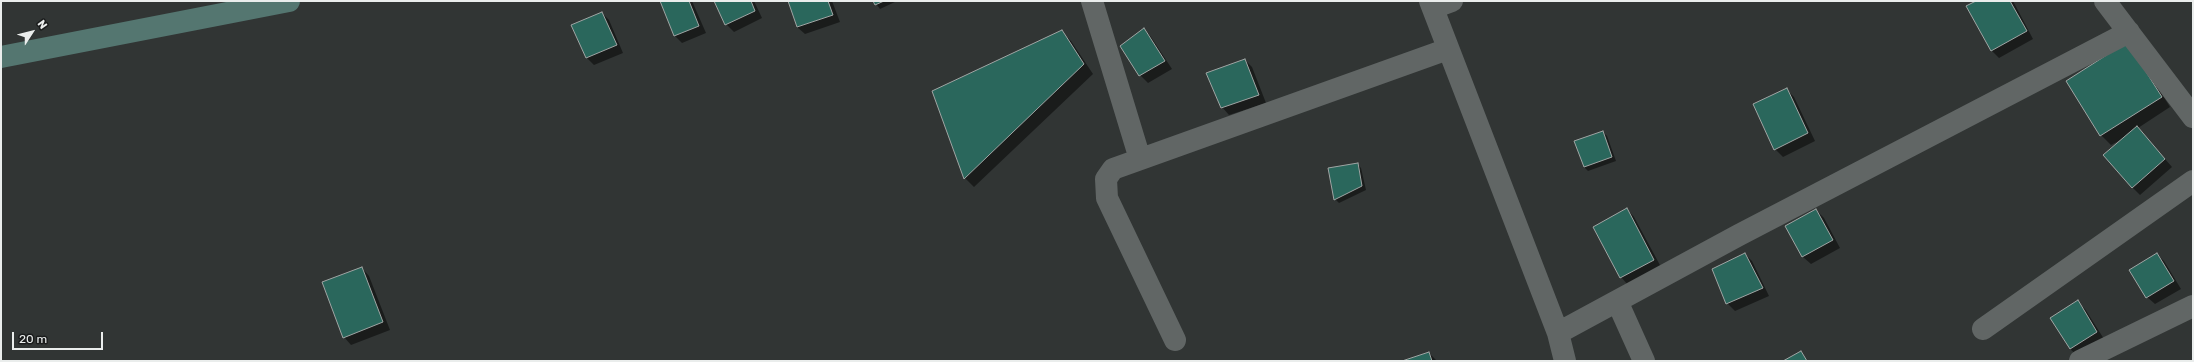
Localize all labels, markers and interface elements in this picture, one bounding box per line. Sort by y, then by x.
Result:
north arrow [12,12,52,52]
text: N [35,18,50,32]
scale bar [14,324,105,350]
text: 20 m [19,332,47,346]

